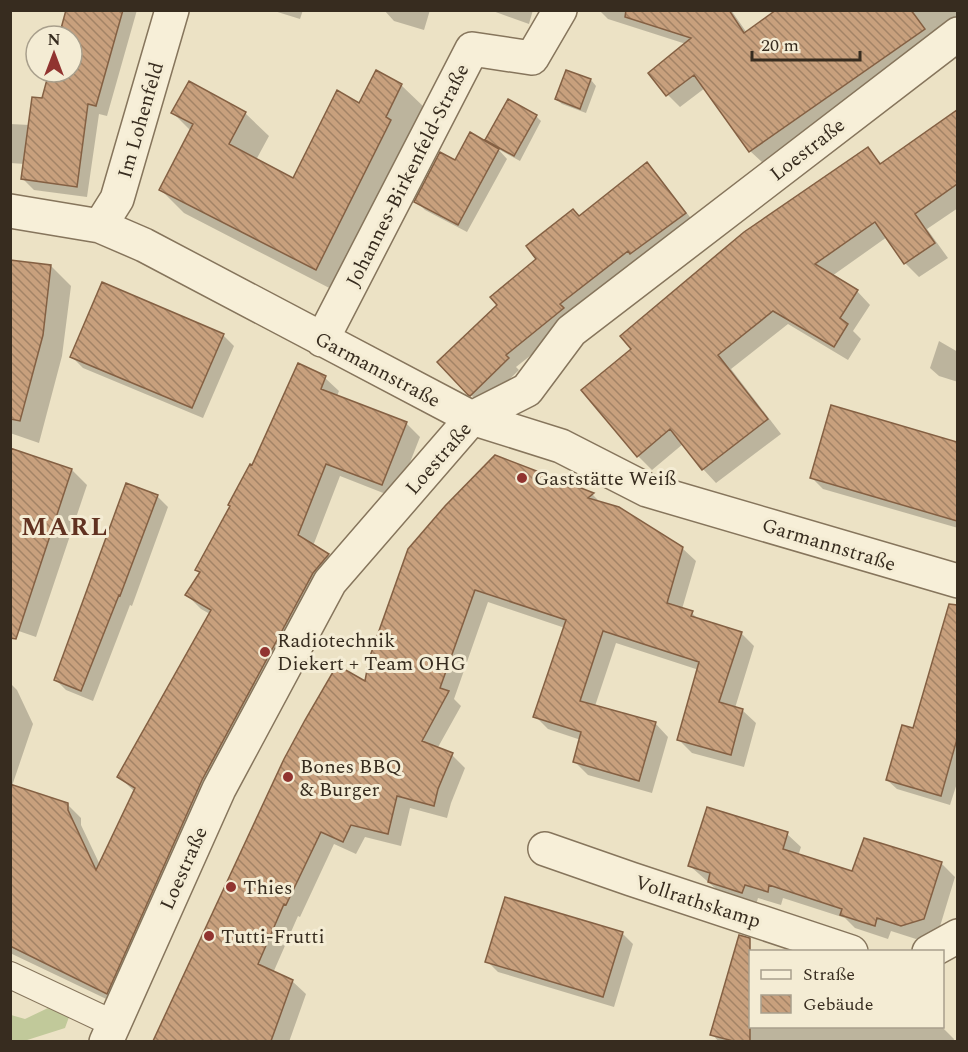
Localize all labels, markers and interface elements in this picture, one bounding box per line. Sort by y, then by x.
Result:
north arrow [24,24,84,84]
scale bar [752,24,860,62]
text: N [47,28,61,52]
text: 20 m [761,32,799,59]
street label: Im Lohenfeld [110,59,172,182]
street label: Johannes-Birkenfeld-Straße [339,59,477,292]
street label: Loestraße [763,111,852,189]
street label: Garmannstraße [309,324,446,416]
street label: Loestraße [398,415,479,502]
place label: Gaststätte Weiß [534,464,676,494]
marker: Gaststätte Weiß [515,471,529,485]
district label: MARL [21,507,109,547]
street label: Garmannstraße [758,510,899,580]
place label: Radiotechnik Diekert + Team OHG [277,626,466,679]
marker: Radiotechnik Diekert + Team OHG [258,645,272,659]
place label: Bones BBQ & Burger [300,752,402,805]
marker: Bones BBQ & Burger [281,770,295,784]
street label: Loestraße [152,822,216,915]
street label: Vollrathskamp [631,867,765,936]
place label: Thies [243,873,293,903]
marker: Thies [224,880,238,894]
place label: Tutti-Frutti [221,922,325,952]
marker: Tutti-Frutti [202,929,216,943]
legend [749,950,944,1028]
text: Straße [803,961,855,988]
text: Gebäude [803,991,873,1018]

